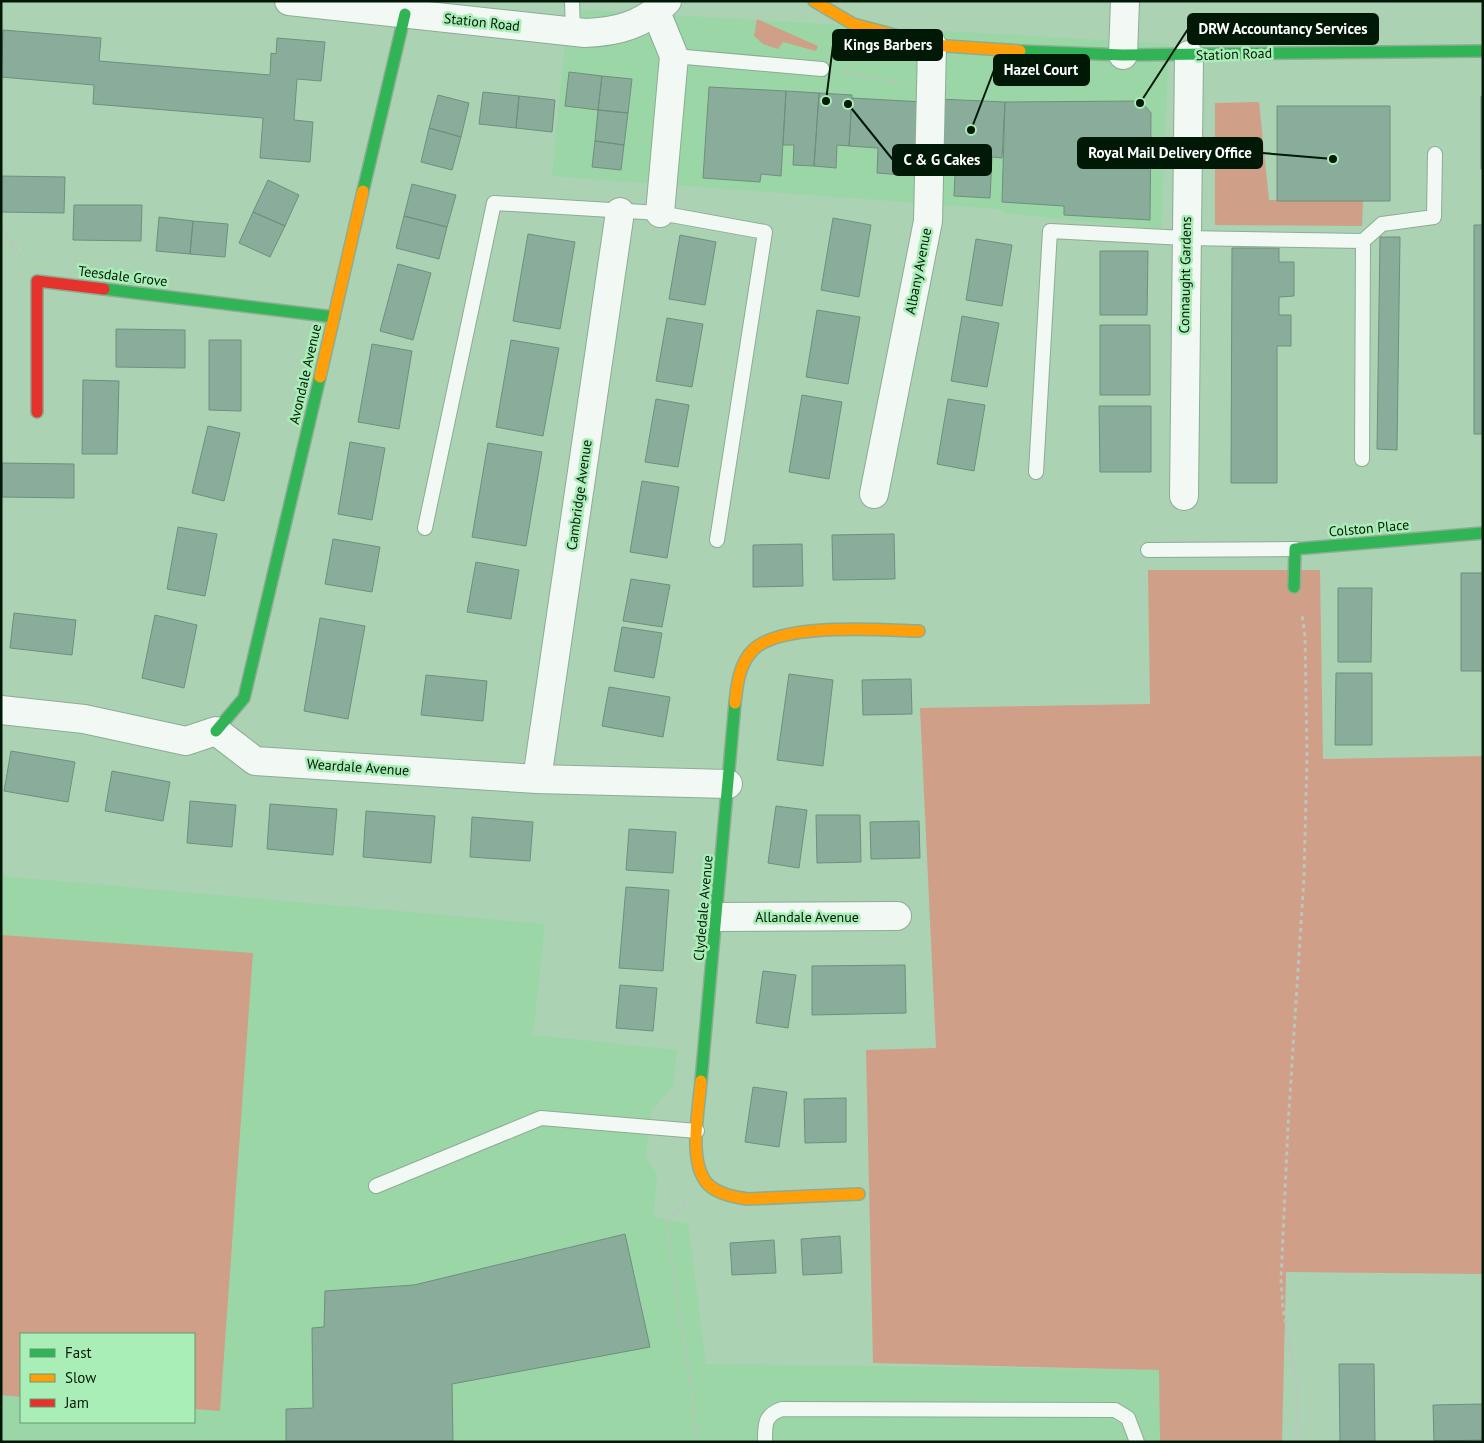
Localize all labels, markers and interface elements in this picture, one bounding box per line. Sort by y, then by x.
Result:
street label: Station Road [443,9,521,35]
callout: DRW Accountancy Services [1188,14,1378,44]
text: DRW Accountancy Services [1198,19,1368,38]
callout: Kings Barbers [833,30,942,60]
text: Kings Barbers [844,35,932,54]
street label: Station Road [1196,44,1272,64]
callout: Hazel Court [994,55,1089,85]
text: Hazel Court [1004,60,1079,79]
callout: Royal Mail Delivery Office [1078,138,1262,168]
text: Royal Mail Delivery Office [1088,143,1252,162]
callout: C & G Cakes [893,145,991,175]
text: C & G Cakes [904,150,980,169]
street label: Connaught Gardens [1175,216,1195,334]
street label: Albany Avenue [901,226,935,316]
street label: Teesdale Grove [77,262,169,290]
street label: Avondale Avenue [285,322,325,426]
street label: Cambridge Avenue [562,439,596,551]
street label: Colston Place [1328,516,1410,540]
street label: Weardale Avenue [306,754,410,780]
street label: Clydedale Avenue [689,854,717,962]
street label: Allandale Avenue [755,908,859,926]
legend [20,1333,195,1423]
text: Fast [65,1343,92,1362]
text: Slow [65,1368,96,1387]
text: Jam [64,1393,89,1412]

